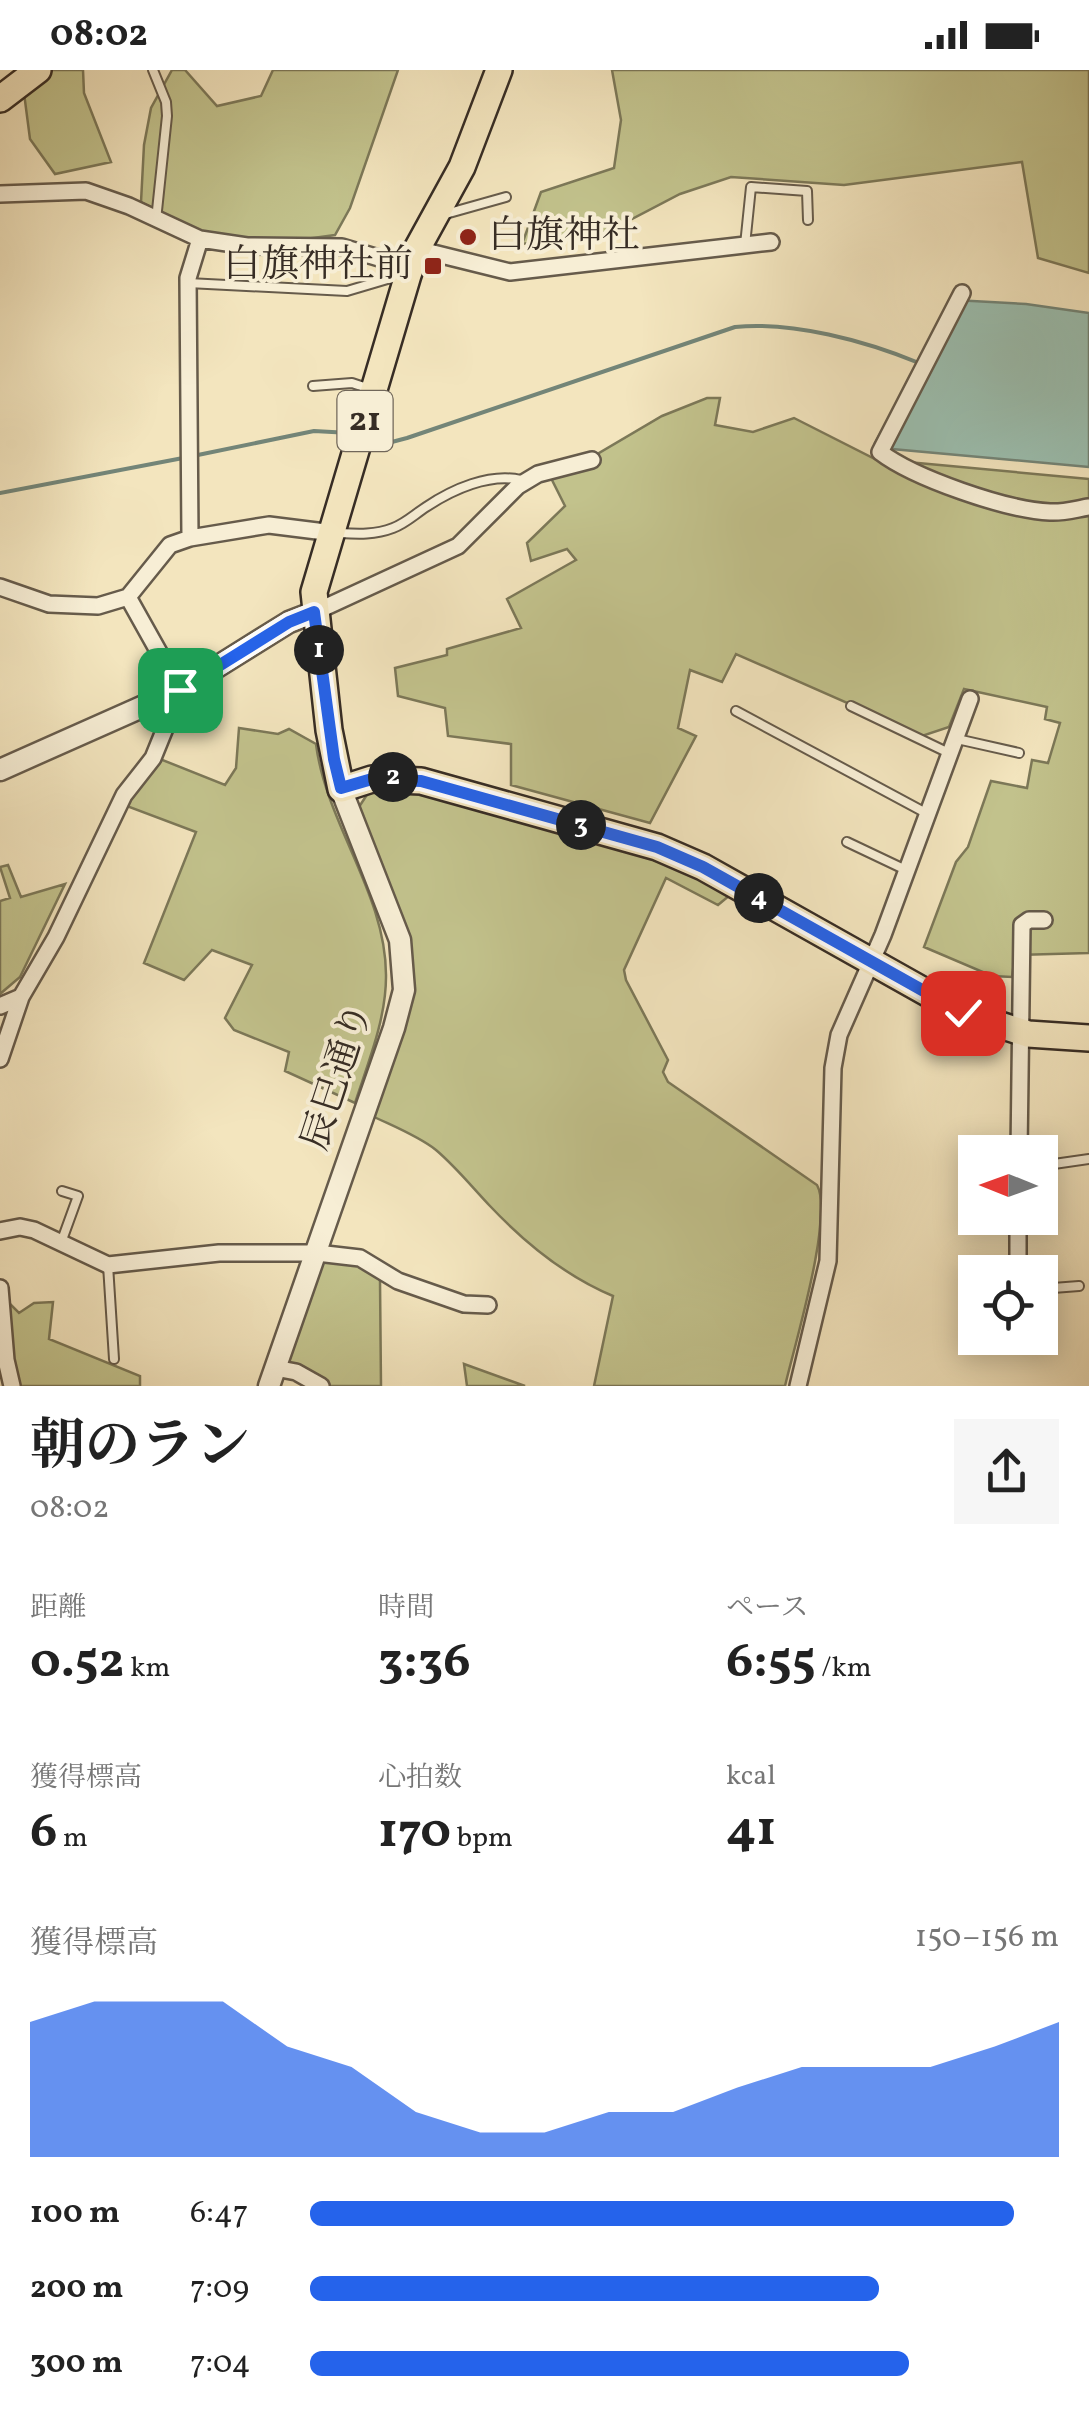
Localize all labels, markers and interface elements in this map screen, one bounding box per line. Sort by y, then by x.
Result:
text: 08:02 [50,9,148,62]
place label: 白旗神社 [488,211,640,264]
marker: 白旗神社 [457,226,479,248]
place label: 白旗神社前 [223,240,413,293]
marker: 白旗神社前 [422,255,444,277]
road number: 21 [338,391,392,451]
pin: 1 [294,625,344,675]
text: 1 [313,630,325,669]
pin [138,648,223,733]
icon: arrive [153,663,208,718]
pin: 2 [368,752,418,802]
text: 2 [386,757,400,796]
pin: 3 [556,800,606,850]
text: 3 [574,805,588,844]
pin: 4 [734,873,784,923]
text: 4 [751,878,767,917]
pin [921,971,1006,1056]
icon: check [936,986,991,1041]
street label: 辰巳通り [290,997,388,1157]
north arrow [958,1135,1058,1235]
map controls [958,1135,1058,1355]
button: locate [958,1255,1058,1355]
text: 朝のラン [30,1411,250,1487]
button: share [954,1419,1059,1524]
text: 08:02 [30,1487,109,1531]
text: 距離 [30,1589,86,1628]
text: 時間 [378,1589,434,1628]
text: ペース [726,1589,809,1628]
text: 0.52 [30,1628,125,1698]
text: 3:36 [378,1628,471,1698]
text: 6:55 [726,1628,816,1698]
text: km [125,1649,170,1688]
text: /km [816,1649,872,1688]
text: kcal [726,1757,776,1796]
text: 獲得標高 [30,1759,142,1798]
text: 心拍数 [378,1759,462,1798]
text: 41 [726,1796,776,1866]
text: 6 [30,1798,57,1868]
text: 170 [378,1798,451,1868]
text: m [57,1819,88,1858]
text: bpm [451,1819,513,1858]
text: 150–156 m [915,1916,1059,1960]
text: 獲得標高 [30,1923,158,1967]
text: 100 m [30,2192,120,2236]
text: 6:47 [190,2192,248,2236]
text: 200 m [30,2267,124,2311]
text: 7:09 [190,2267,249,2311]
text: 300 m [30,2342,123,2386]
text: 7:04 [190,2342,251,2386]

